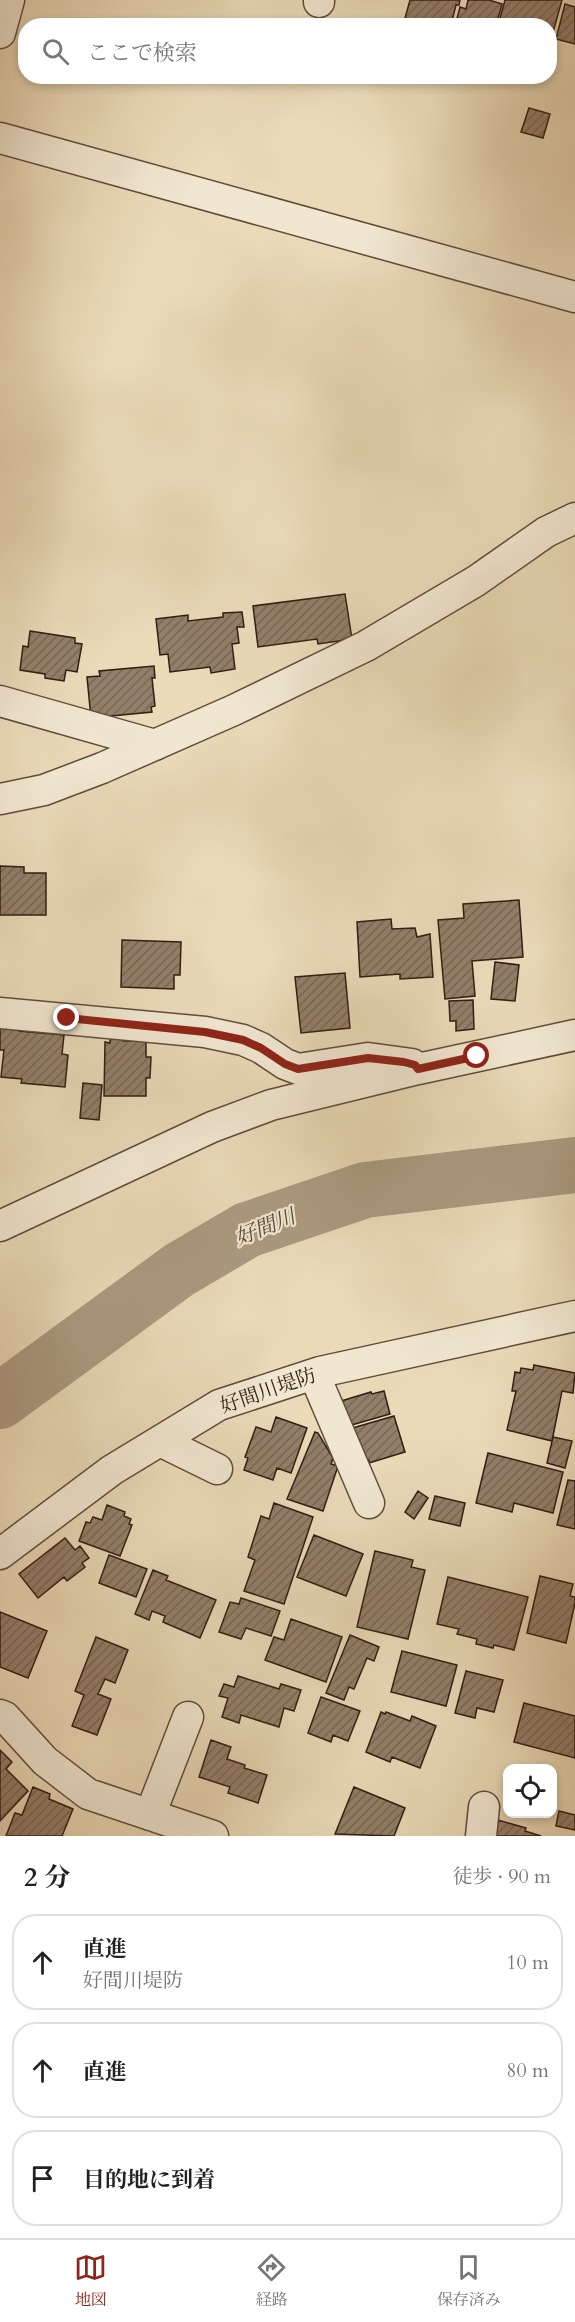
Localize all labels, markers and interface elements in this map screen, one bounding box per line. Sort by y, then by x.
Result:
search box [18,18,557,84]
icon: search [39,35,72,68]
text: ここで検索 [87,38,197,68]
route end [53,1004,79,1030]
route start [463,1042,489,1068]
water label: 好間川 [231,1201,302,1253]
street label: 好間川堤防 [216,1361,320,1420]
map controls [503,1764,557,1818]
button: locate [503,1764,557,1818]
text: 2 分 [24,1860,70,1895]
text: 徒歩 · 90 m [452,1863,551,1890]
text: 直進 [83,1934,127,1964]
icon: ahead [26,1946,59,1979]
text: 10 m [506,1949,549,1976]
text: 好間川堤防 [83,1967,183,1994]
icon: ahead [26,2054,59,2087]
text: 直進 [83,2057,127,2087]
text: 80 m [506,2057,549,2084]
icon: arrive [26,2162,59,2195]
text: 目的地に到着 [83,2165,215,2195]
tab: 地図 [74,2251,107,2311]
tab: 経路 [255,2251,288,2311]
tab: 保存済み [437,2251,501,2311]

